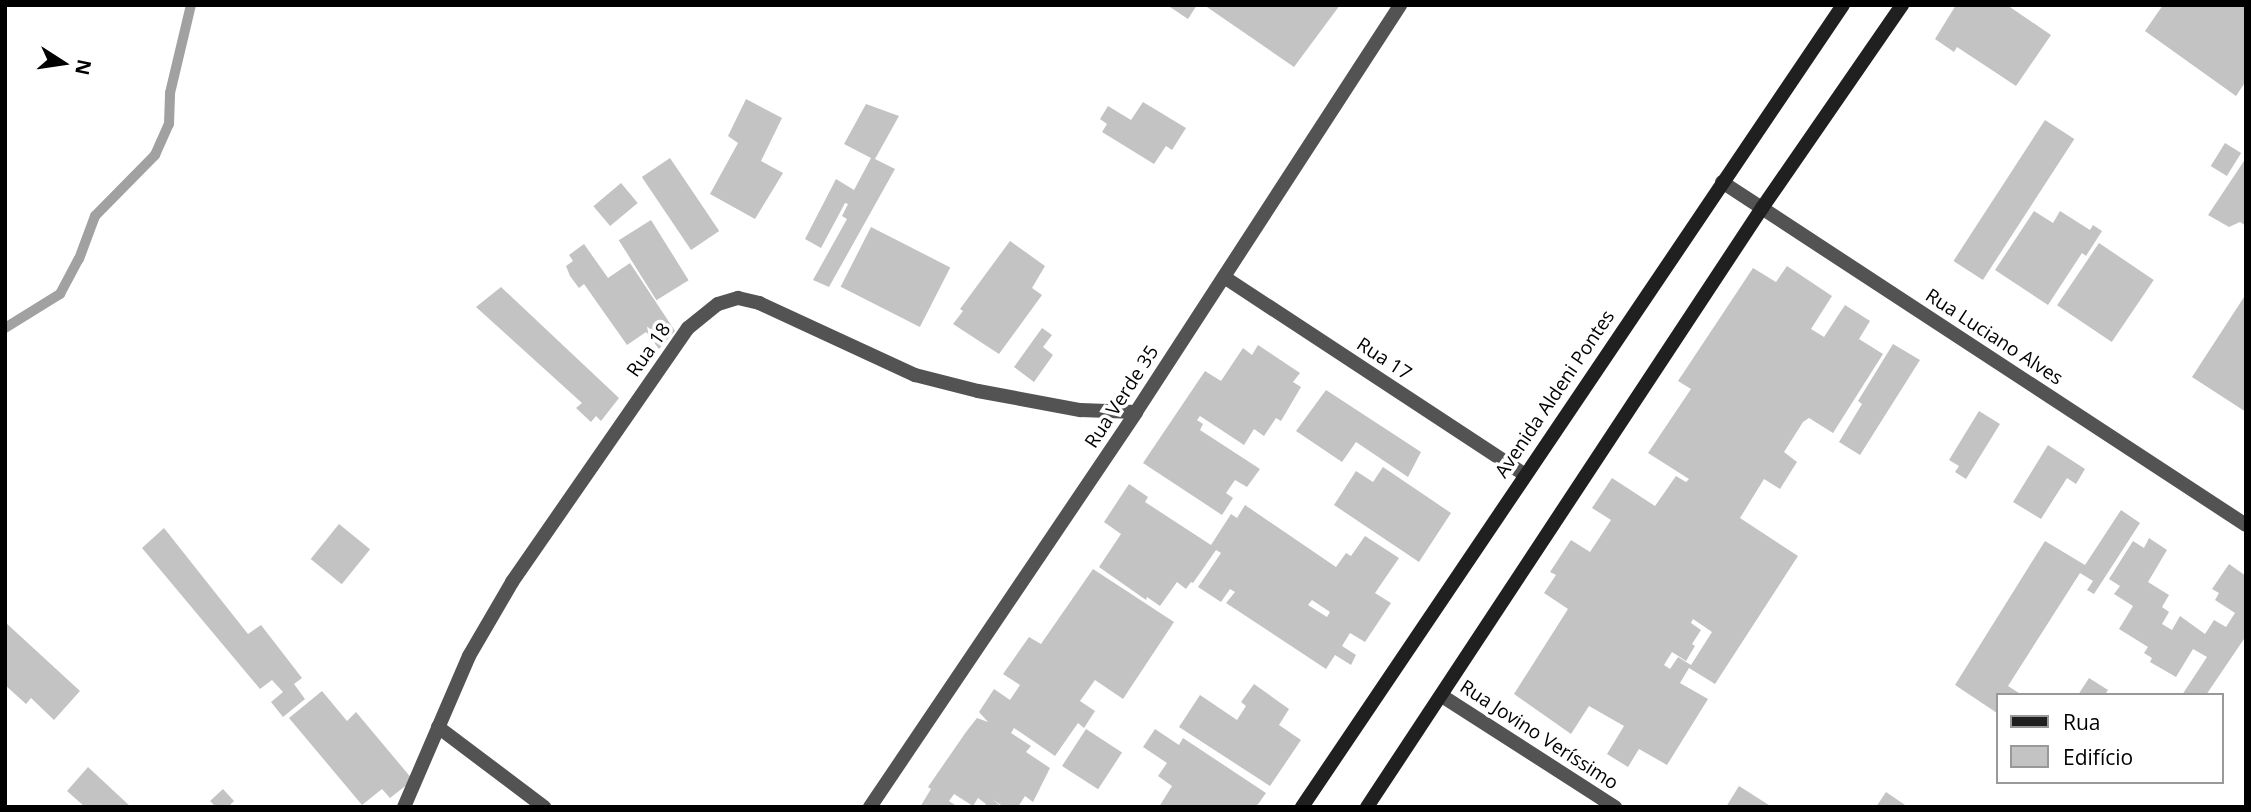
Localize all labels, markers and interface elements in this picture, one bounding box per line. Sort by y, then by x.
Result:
north arrow [28,28,98,98]
text: N [69,57,98,78]
street label: Rua Luciano Alves [1921,284,2067,390]
street label: Avenida Aldeni Pontes [1490,306,1620,482]
street label: Rua 18 [622,319,676,381]
street label: Rua 17 [1352,333,1416,385]
street label: Rua Verde 35 [1080,341,1164,453]
street label: Rua Jovino Veríssimo [1456,675,1622,795]
legend [1996,693,2223,784]
text: Rua [2063,708,2101,736]
text: Edifício [2063,743,2133,771]

